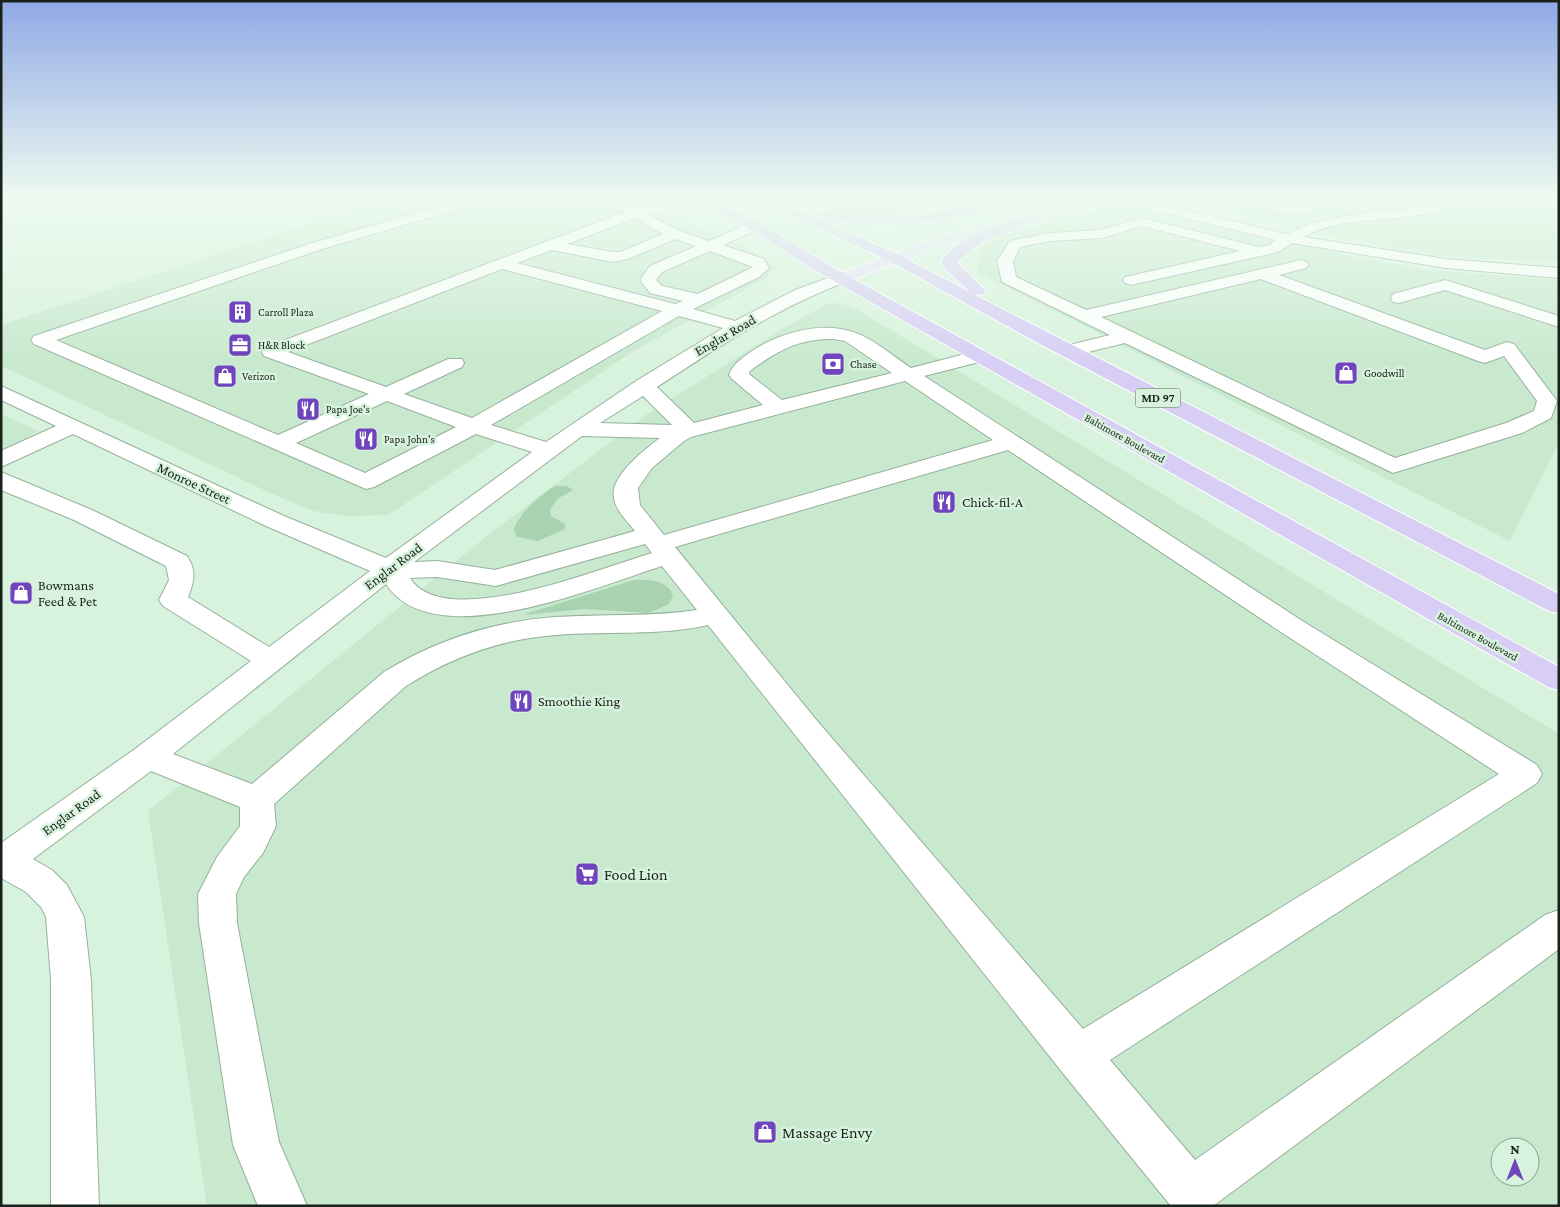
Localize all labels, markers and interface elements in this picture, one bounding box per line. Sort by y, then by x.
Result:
building icon: Carroll Plaza [227,299,253,325]
place label: Carroll Plaza [258,306,314,318]
street label: Englar Road [692,311,759,359]
office icon: H&R Block [227,332,253,358]
place label: H&R Block [258,339,306,351]
bank icon: Chase [820,351,846,377]
place label: Chase [850,358,877,370]
shop icon: Goodwill [1333,360,1359,386]
shop icon: Verizon [212,363,238,389]
place label: Goodwill [1364,367,1405,379]
place label: Verizon [242,370,276,382]
road number: MD 97 [1136,388,1180,408]
restaurant icon: Papa Joe's [295,396,321,422]
place label: Papa Joe's [326,403,370,416]
street label: Baltimore Boulevard [1083,411,1167,465]
restaurant icon: Papa John's [353,426,379,452]
place label: Papa John's [384,433,435,446]
street label: Monroe Street [155,459,234,507]
restaurant icon: Chick-fil-A [931,489,957,515]
place label: Chick-fil-A [962,494,1023,510]
street label: Englar Road [361,539,425,593]
place label: Bowmans Feed & Pet [38,577,97,609]
shop icon: Bowmans Feed & Pet [8,580,34,606]
street label: Baltimore Boulevard [1436,609,1520,663]
restaurant icon: Smoothie King [508,688,534,714]
place label: Smoothie King [538,693,621,709]
street label: Englar Road [39,785,104,838]
supermarket icon: Food Lion [574,861,600,887]
place label: Food Lion [604,866,668,883]
shop icon: Massage Envy [752,1119,778,1145]
place label: Massage Envy [782,1124,873,1142]
north arrow [1490,1137,1540,1187]
text: N [1510,1141,1520,1157]

